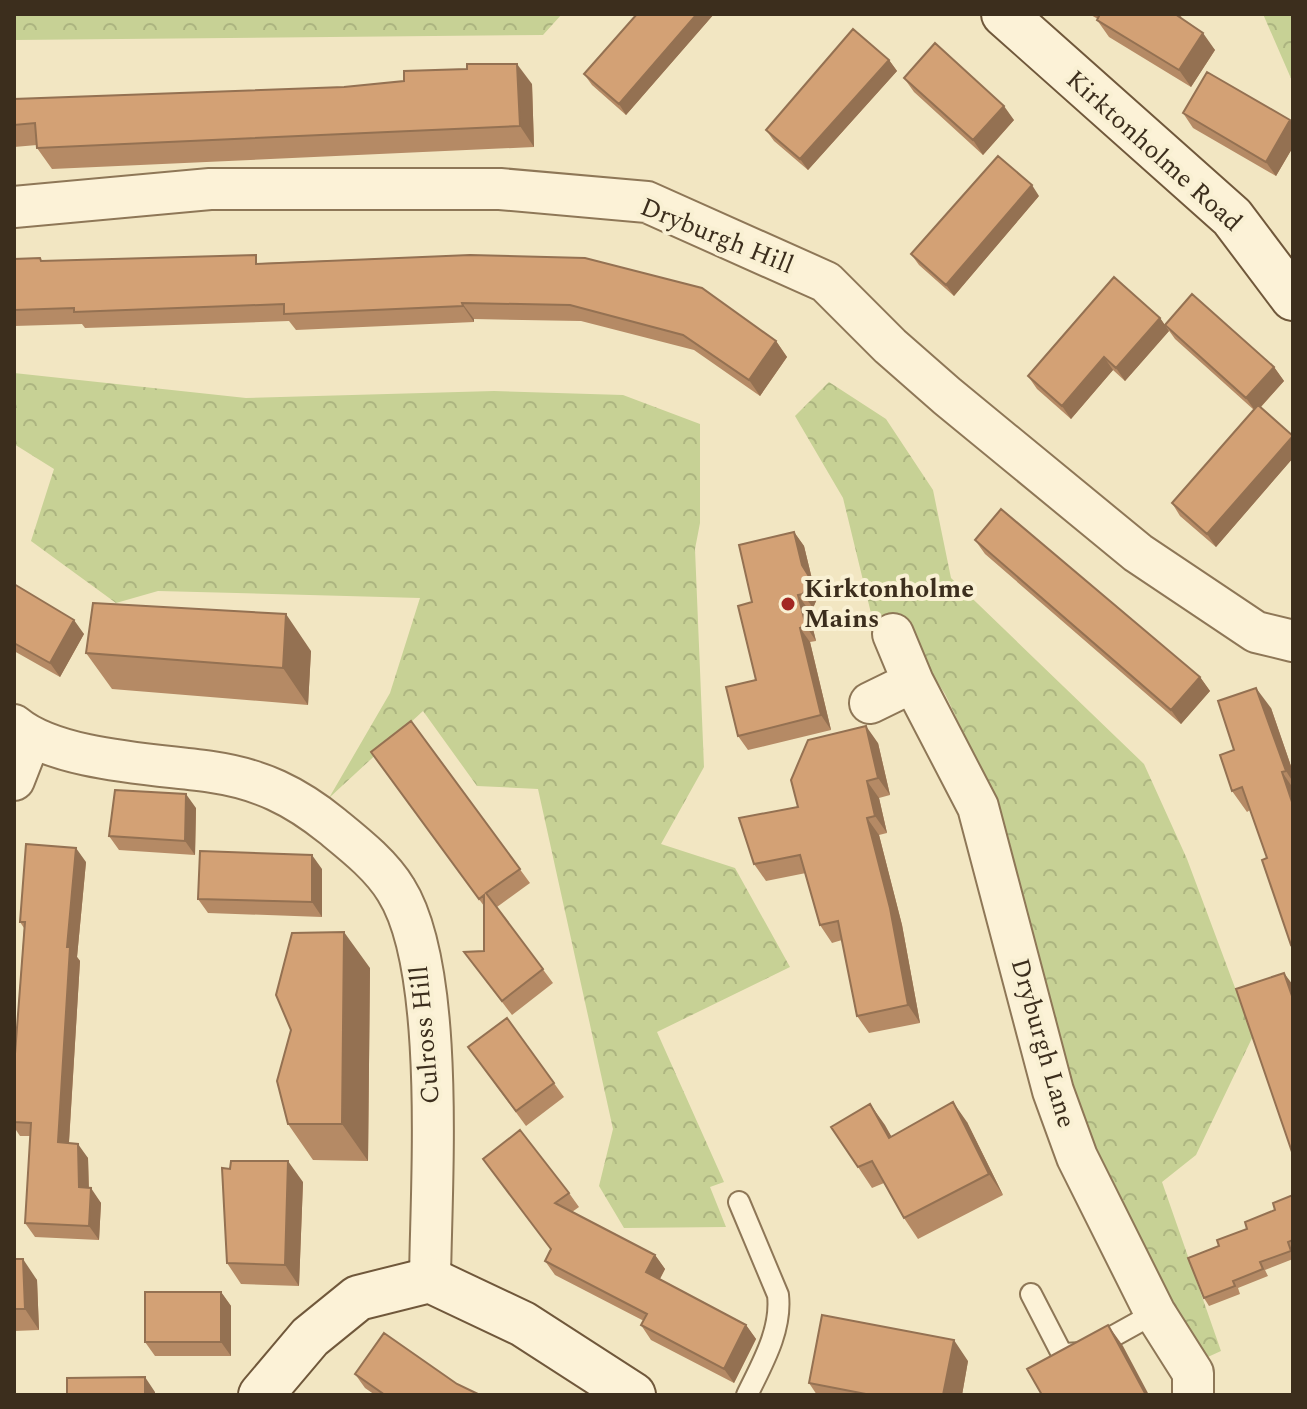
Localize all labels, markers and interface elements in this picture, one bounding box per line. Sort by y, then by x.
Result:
street label: Kirktonholme Road [1057,60,1251,242]
street label: Dryburgh Hill [634,187,800,285]
place label: Kirktonholme Mains [804,569,974,639]
marker: Kirktonholme Mains [779,595,797,613]
street label: Dryburgh Lane [1000,953,1086,1133]
street label: Culross Hill [399,964,451,1106]

